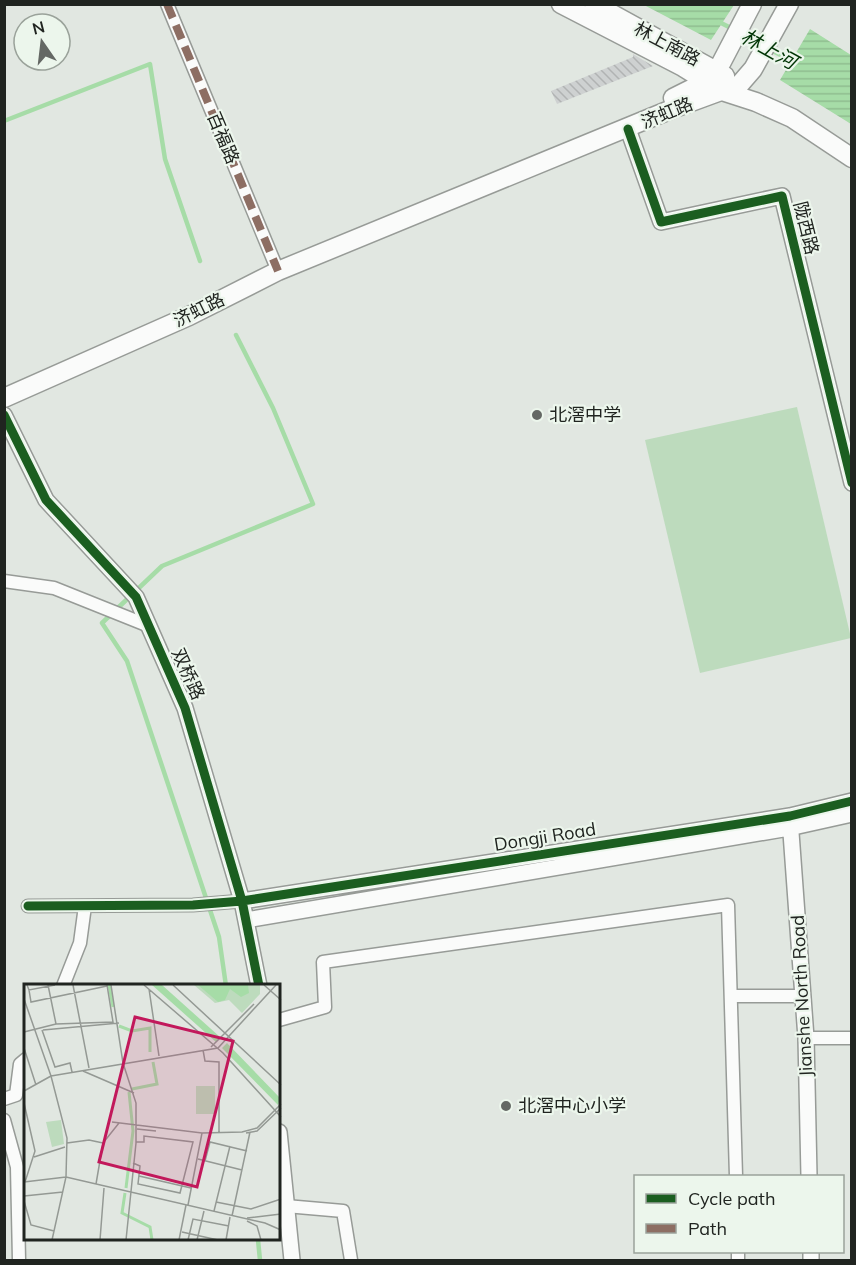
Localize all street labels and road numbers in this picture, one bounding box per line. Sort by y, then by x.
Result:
street label: 林上南路 [630,17,704,71]
street label: 济虹路 [637,92,696,133]
street label: 百福路 [202,108,245,167]
street label: 陇西路 [789,199,824,257]
street label: 济虹路 [169,287,228,332]
street label: 双桥路 [167,644,210,703]
street label: Dongji Road [492,817,597,856]
street label: Jianshe North Road [786,915,817,1077]

